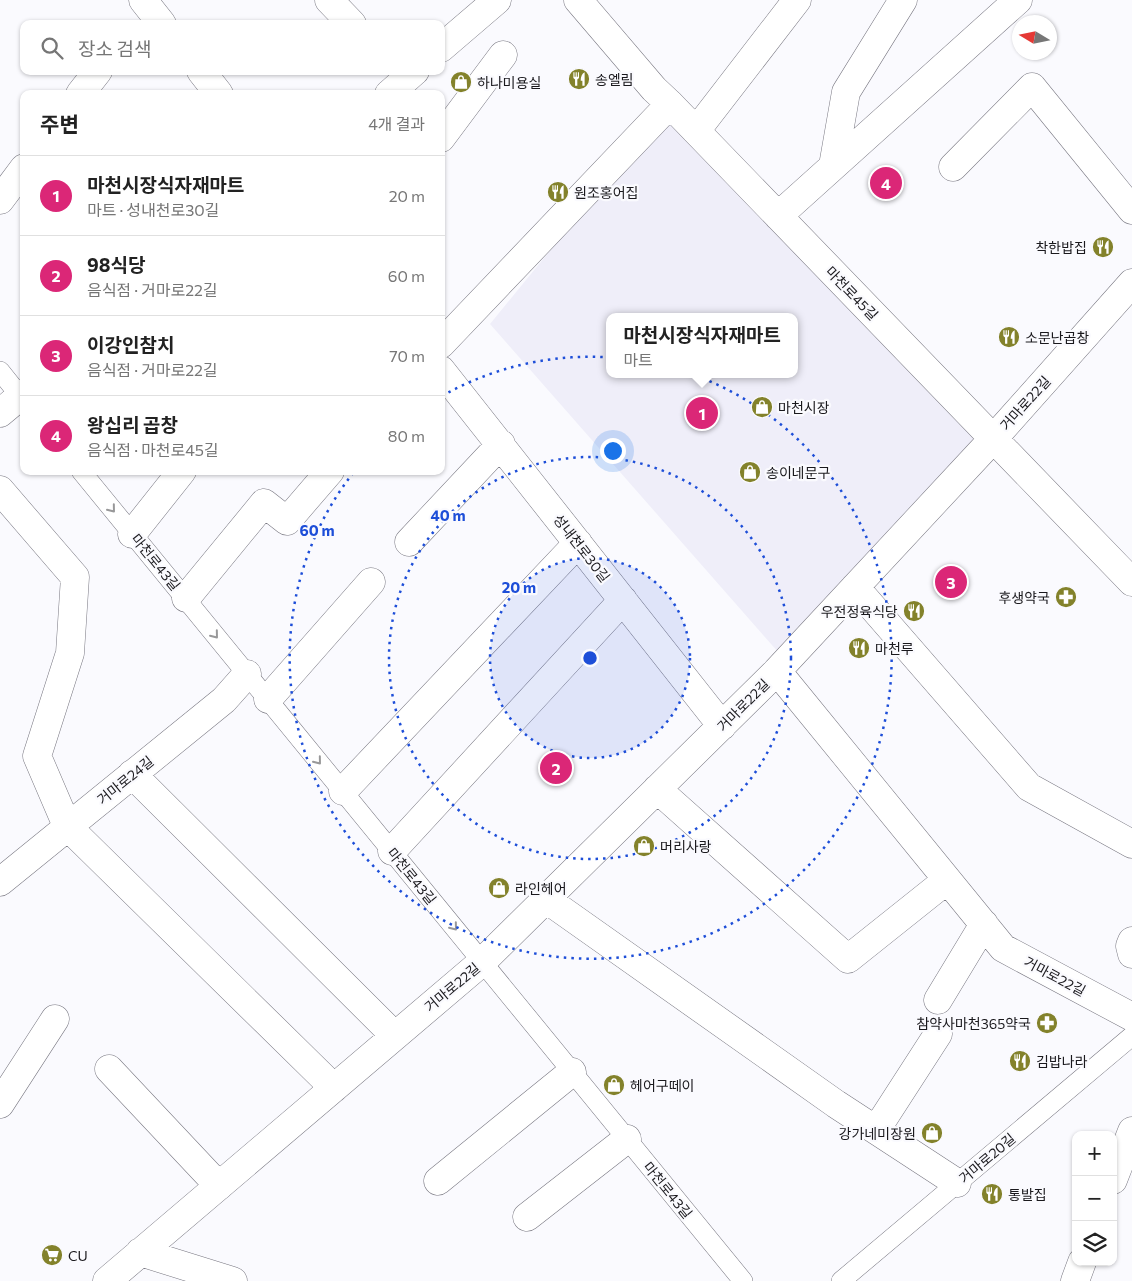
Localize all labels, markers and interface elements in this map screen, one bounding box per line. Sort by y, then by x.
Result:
north arrow [1012,15,1057,60]
search box [20,20,445,75]
icon: search [38,34,66,62]
text: 장소 검색 [78,37,152,60]
restaurant icon: 송엘림 [567,67,591,91]
shop icon: 하나미용실 [449,70,473,94]
place label: 송엘림 [595,71,634,88]
place label: 하나미용실 [477,74,541,91]
text: 주변 [40,111,79,136]
text: 4개 결과 [368,114,425,133]
pin: 4 [870,164,902,202]
text: 마천시장식자재마트 [87,173,244,196]
restaurant icon: 원조홍어집 [546,180,570,204]
place label: 원조홍어집 [574,184,638,201]
text: 1 [52,186,60,205]
text: 20 m [389,186,425,205]
text: 마트 · 성내천로30길 [87,200,220,219]
restaurant icon: 착한밥집 [1091,235,1115,259]
place label: 착한밥집 [1035,239,1087,256]
text: 98식당 [87,253,145,276]
street label: 마천로45길 [822,263,882,323]
text: 2 [51,266,61,285]
text: 60 m [388,266,425,285]
text: 음식점 · 거마로22길 [87,280,218,299]
popup [606,313,798,378]
text: 마천시장식자재마트 [623,323,781,346]
restaurant icon: 소문난곱창 [997,325,1021,349]
place label: 소문난곱창 [1025,329,1090,346]
text: 이강인참치 [87,333,174,356]
text: 3 [51,346,61,365]
text: 70 m [389,346,425,365]
text: 마트 [623,350,653,369]
text: 음식점 · 거마로22길 [87,360,218,379]
street label: 거마로22길 [996,372,1054,434]
pin: 1 [686,394,718,432]
shop icon: 마천시장 [750,395,774,419]
place label: 마천시장 [778,399,830,416]
text: 왕십리 곱창 [87,413,178,436]
text: 4 [51,426,61,445]
text: 80 m [388,426,425,445]
your location [600,438,626,464]
text: 음식점 · 마천로45길 [87,440,219,459]
shop icon: 송이네문구 [738,460,762,484]
place label: 송이네문구 [766,464,831,481]
one-way arrow [107,503,115,512]
text: 40 m [430,506,466,524]
street label: 성내천로30길 [550,511,614,585]
text: 60 m [299,521,335,539]
street label: 마천로43길 [128,530,184,594]
pin: 3 [935,563,967,601]
text: 20 m [502,578,536,596]
pharmacy icon: 후생약국 [1054,585,1078,609]
place label: 후생약국 [998,589,1050,606]
restaurant icon: 우전정육식당 [902,599,926,623]
place label: 우전정육식당 [821,603,898,620]
one-way arrow [210,629,218,638]
restaurant icon: 마천루 [847,636,871,660]
place label: 마천루 [875,640,914,657]
centre of rings [581,649,599,667]
street label: 거마로22길 [713,675,773,735]
pin: 2 [540,749,572,787]
street label: 거마로24길 [93,752,157,808]
one-way arrow [312,755,321,764]
shop icon: 머리사랑 [632,834,656,858]
place label: 머리사랑 [660,838,712,855]
street label: 마천로43길 [384,844,440,908]
shop icon: 라인헤어 [487,876,511,900]
place label: 라인헤어 [515,880,567,897]
one-way arrow [448,921,456,930]
street label: 거마로22길 [1021,953,1089,999]
street label: 거마로22길 [421,959,483,1015]
pharmacy icon: 참약사마천365약국 [1035,1011,1059,1035]
place label: 참약사마천365약국 [916,1015,1031,1032]
restaurant icon: 김밥나라 [1008,1049,1032,1073]
place label: 김밥나라 [1036,1053,1088,1070]
shop icon: 헤어구떼이 [602,1073,626,1097]
place label: 헤어구떼이 [630,1077,694,1094]
shop icon: 강가네미장원 [920,1121,944,1145]
place label: 강가네미장원 [839,1125,916,1142]
street label: 거마로20길 [955,1130,1019,1186]
map controls [1072,1131,1117,1266]
button: + [1072,1131,1117,1176]
street label: 마천로43길 [640,1158,696,1222]
button: − [1072,1176,1117,1221]
restaurant icon: 통발집 [980,1182,1004,1206]
place label: 통발집 [1008,1186,1047,1203]
button: layers [1072,1221,1117,1266]
supermarket icon: CU [40,1243,64,1267]
place label: CU [68,1247,88,1264]

